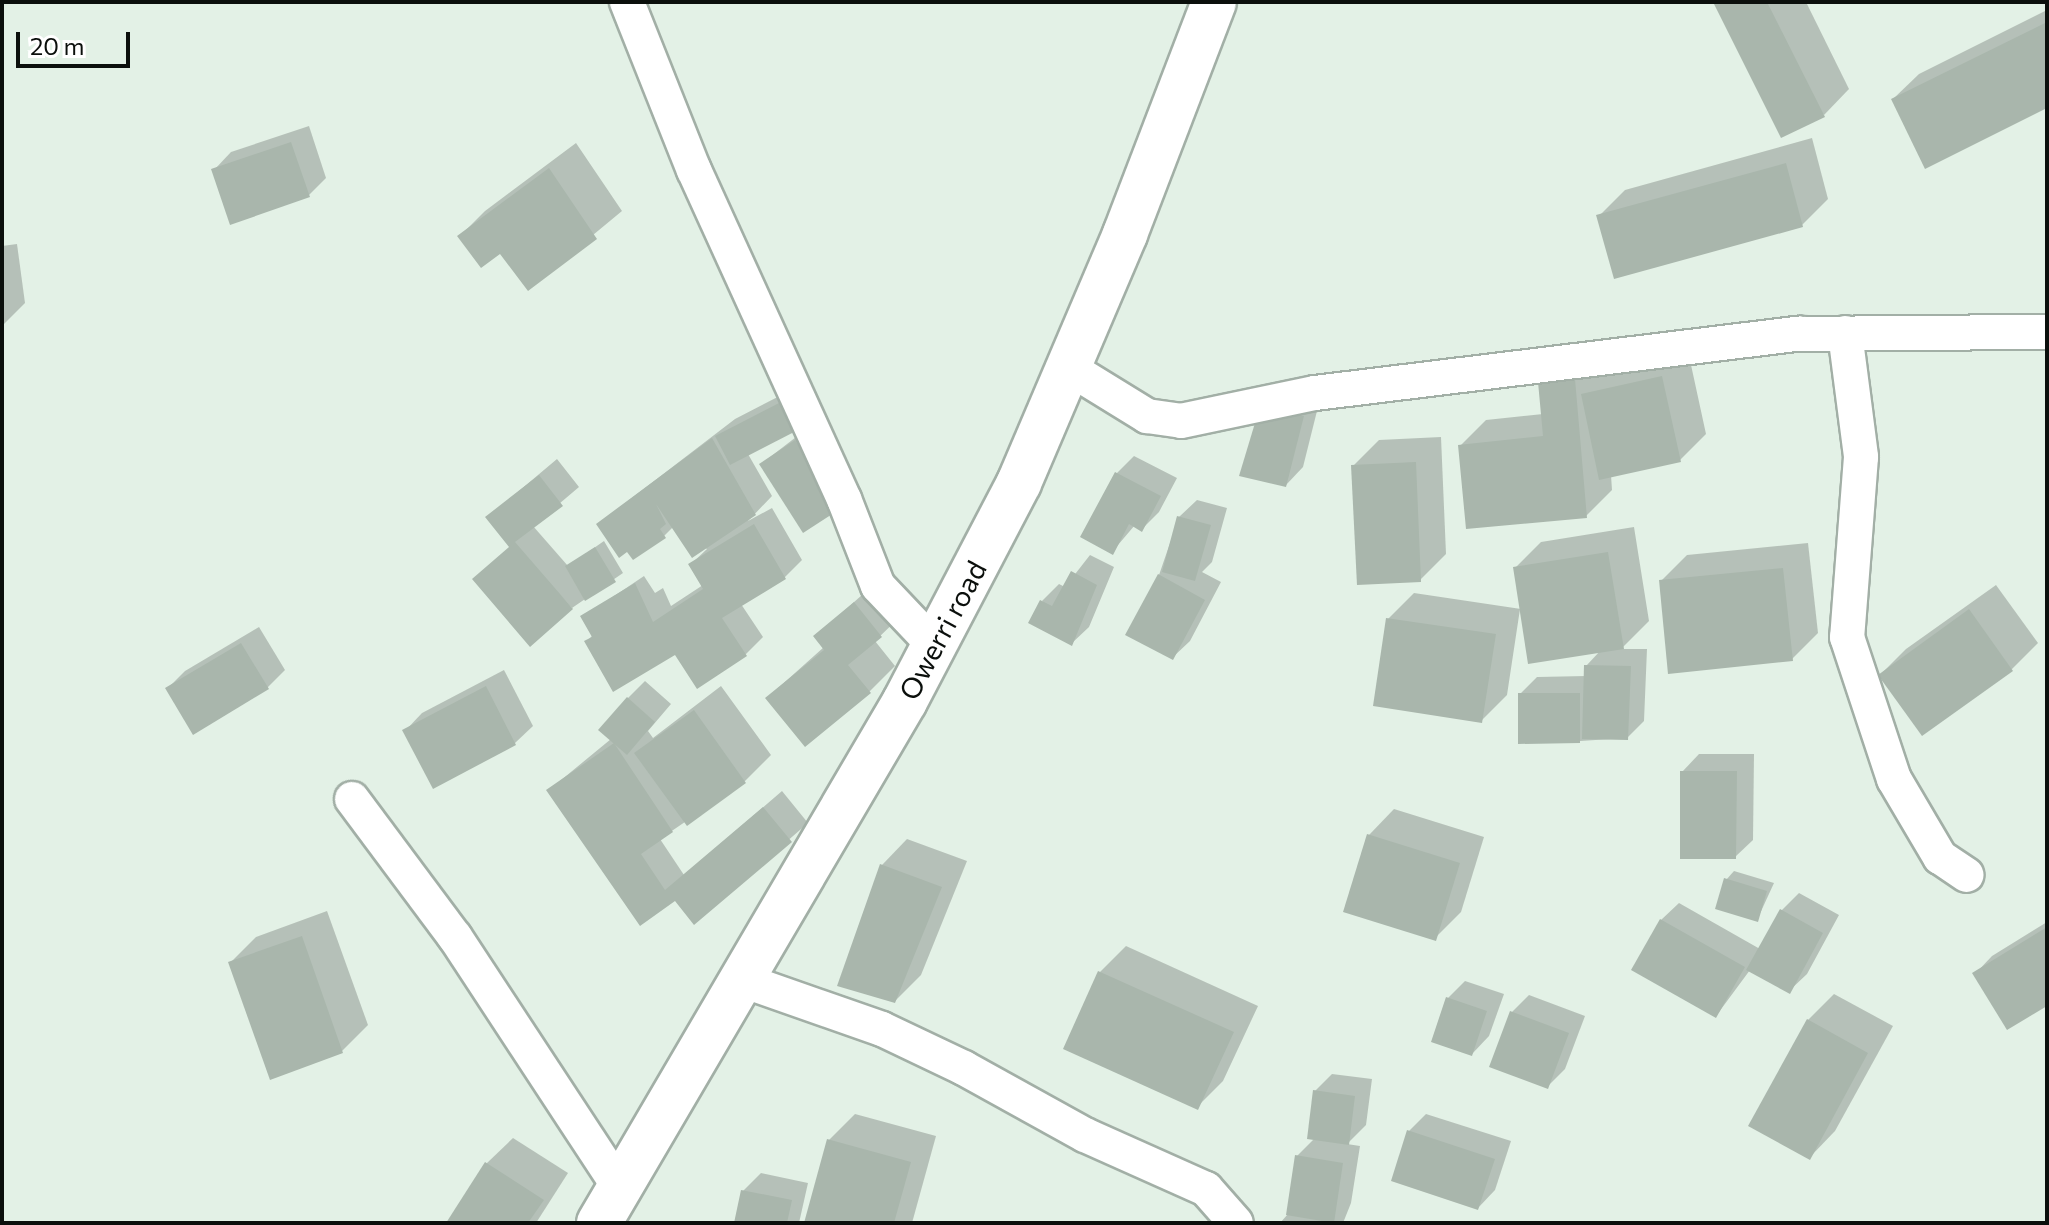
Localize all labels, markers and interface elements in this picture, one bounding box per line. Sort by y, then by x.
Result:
scale bar [20,16,134,66]
text: 20 m [30,31,84,60]
street label: Owerri road [891,555,993,705]

